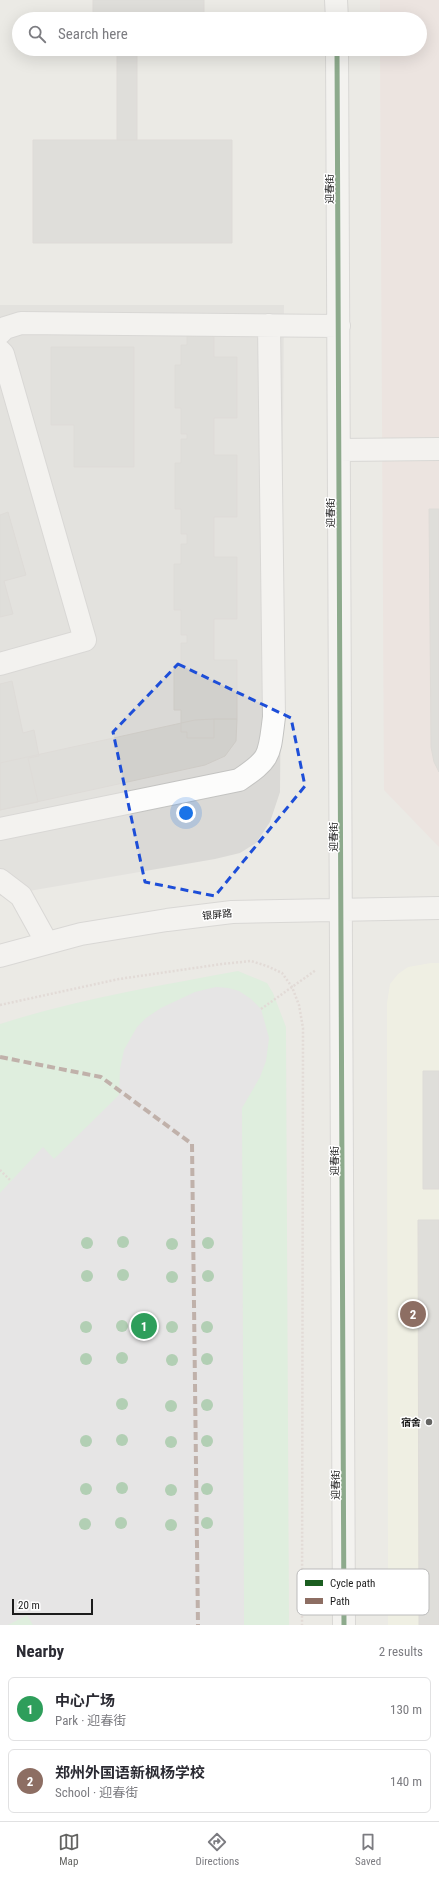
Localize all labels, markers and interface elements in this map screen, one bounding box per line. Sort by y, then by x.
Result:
search box [12,12,427,56]
icon: search [26,23,48,45]
text: Search here [58,25,128,43]
street label: 迎春街 [324,174,335,204]
street label: 迎春街 [325,498,336,528]
your location [176,803,196,823]
street label: 迎春街 [328,822,339,852]
street label: 银屏路 [202,907,233,922]
street label: 迎春街 [329,1146,340,1176]
pin: 2 [400,1299,426,1329]
pin: 1 [131,1311,157,1341]
place label: 宿舍 [401,1417,421,1428]
marker: 宿舍 [424,1417,434,1427]
street label: 迎春街 [330,1470,341,1500]
legend [297,1569,429,1615]
text: Cycle path [330,1577,375,1590]
text: Path [330,1595,350,1608]
scale bar [12,1597,93,1616]
text: 20 m [18,1599,40,1612]
text: Nearby [16,1641,64,1661]
text: 2 results [379,1644,423,1659]
text: 中心广场 [55,1692,115,1710]
text: 1 [27,1702,33,1717]
text: 130 m [390,1702,422,1717]
text: Park · 迎春街 [55,1713,126,1728]
text: 郑州外国语新枫杨学校 [55,1764,205,1782]
text: 2 [27,1774,33,1789]
text: 140 m [390,1774,422,1789]
text: School · 迎春街 [55,1785,138,1800]
tab: Map [58,1831,80,1868]
tab: Directions [195,1831,239,1868]
tab: Saved [355,1831,381,1868]

